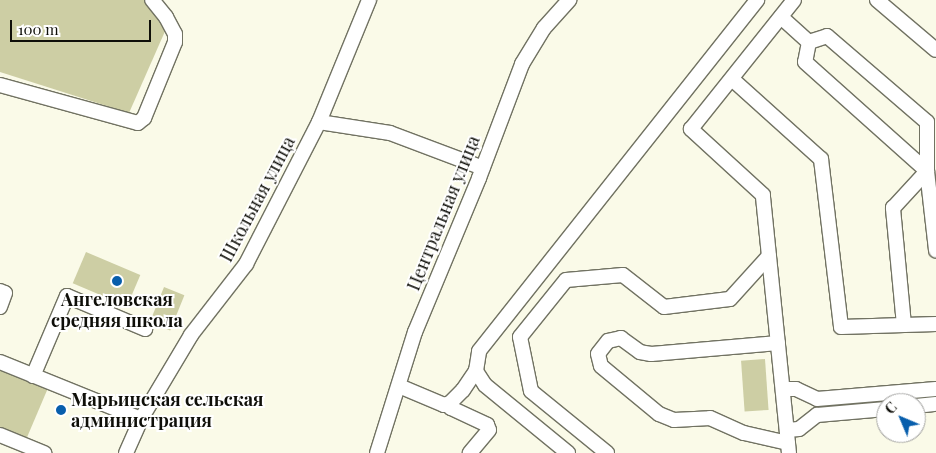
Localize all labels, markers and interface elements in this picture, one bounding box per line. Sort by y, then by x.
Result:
scale bar [12,10,154,42]
text: 100 m [18,19,59,39]
street label: Центральная улица [402,132,484,294]
street label: Школьная улица [215,133,299,265]
marker: Ангеловская средняя школа [111,275,123,287]
place label: Ангеловская средняя школа [51,289,183,332]
place label: Марьинская сельская администрация [71,389,263,432]
north arrow [876,393,926,443]
text: С [881,398,901,418]
marker: Марьинская сельская администрация [55,404,67,416]

